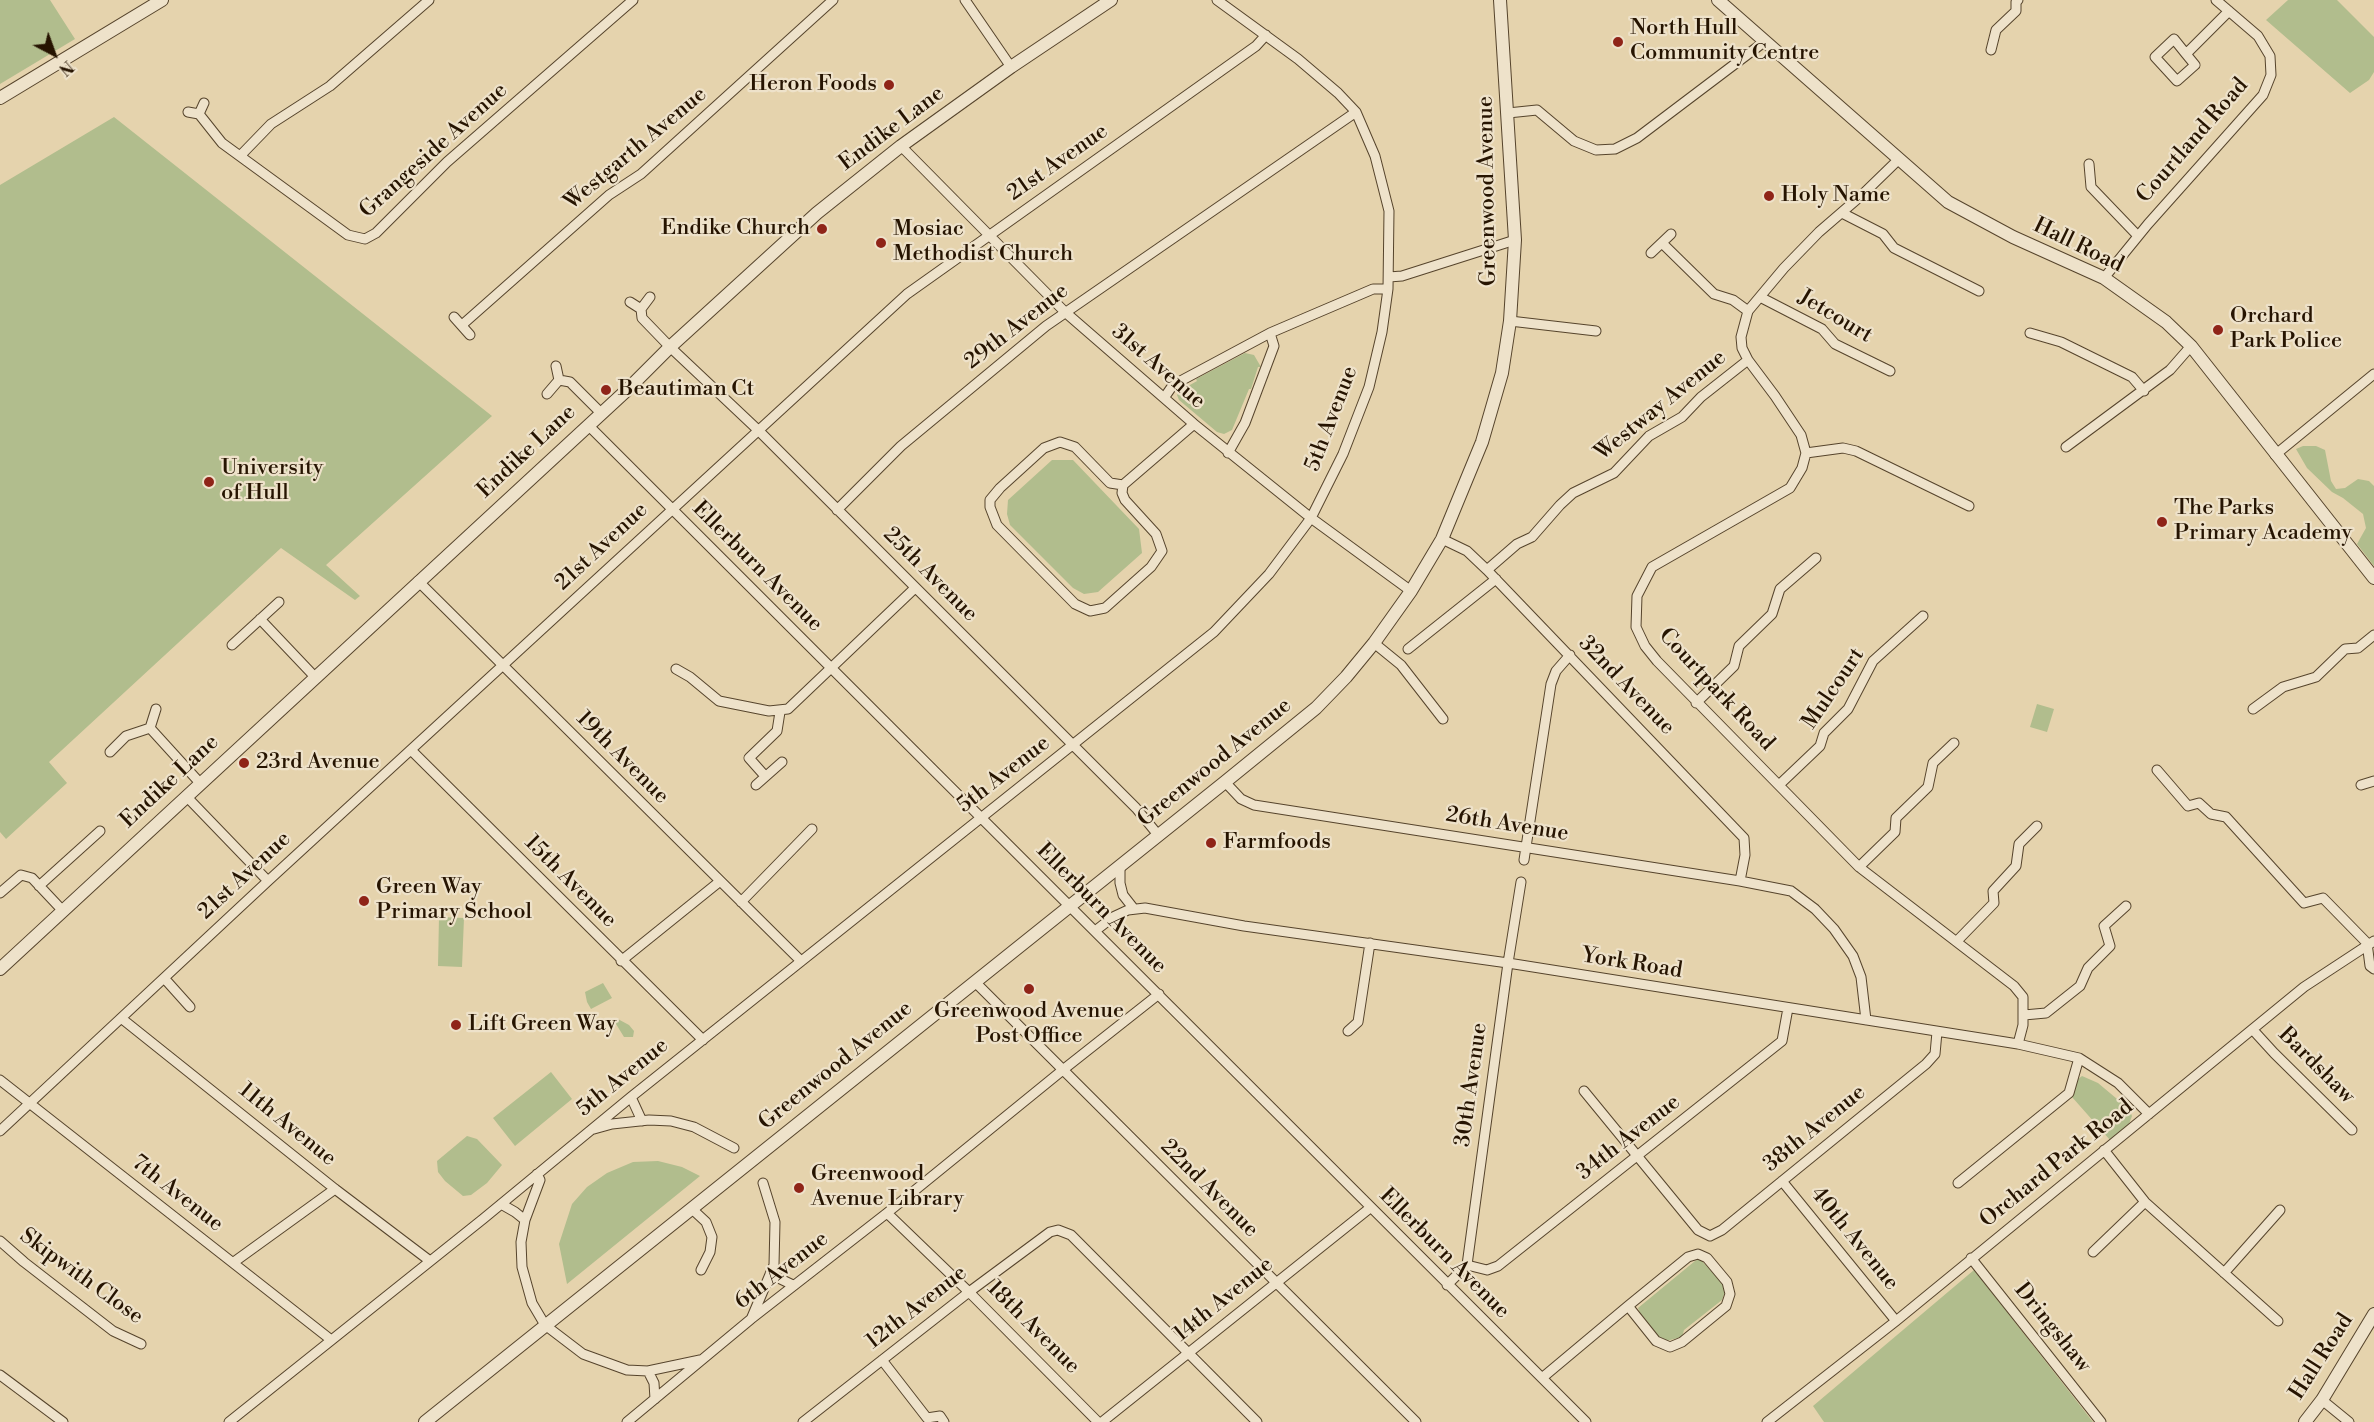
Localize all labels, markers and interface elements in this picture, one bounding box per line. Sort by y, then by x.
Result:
place label: North Hull Community Centre [1630,16,1819,68]
north arrow [24,24,84,84]
marker: North Hull Community Centre [1611,35,1625,49]
text: N [54,56,77,79]
place label: Heron Foods [749,72,877,98]
street label: Courtland Road [2132,73,2254,209]
street label: Grangeside Avenue [355,78,513,224]
marker: Heron Foods [882,78,896,92]
street label: Endike Lane [834,81,950,177]
street label: Westgarth Avenue [559,82,713,216]
street label: Greenwood Avenue [1473,96,1503,286]
street label: 21st Avenue [1003,119,1113,207]
place label: Holy Name [1781,183,1890,209]
marker: Holy Name [1762,189,1776,203]
street label: Hall Road [2028,213,2128,279]
place label: Endike Church [661,216,810,242]
place label: Mosiac Methodist Church [893,217,1073,268]
marker: Endike Church [815,222,829,236]
marker: Mosiac Methodist Church [874,236,888,250]
street label: 29th Avenue [960,278,1074,376]
street label: Jetcourt [1793,285,1877,349]
place label: Orchard Park Police [2230,304,2342,356]
street label: 31st Avenue [1106,319,1210,415]
marker: Orchard Park Police [2211,323,2225,337]
street label: Westway Avenue [1590,345,1732,467]
street label: 5th Avenue [1300,363,1364,475]
place label: Beautiman Ct [618,377,754,403]
marker: Beautiman Ct [599,383,613,397]
street label: Endike Lane [472,400,582,504]
place label: University of Hull [221,456,323,508]
marker: University of Hull [202,475,216,489]
street label: Ellerburn Avenue [686,496,828,638]
place label: The Parks Primary Academy [2174,496,2352,548]
street label: 21st Avenue [550,497,654,597]
marker: The Parks Primary Academy [2155,515,2169,529]
street label: 25th Avenue [877,522,983,628]
street label: Courtpark Road [1652,623,1780,757]
street label: 32nd Avenue [1572,631,1680,741]
street label: Mulcourt [1797,643,1871,735]
street label: Greenwood Avenue [1133,693,1297,833]
street label: 19th Avenue [570,706,674,810]
street label: Endike Lane [115,730,225,834]
street label: 5th Avenue [952,731,1056,819]
place label: 23rd Avenue [256,750,380,776]
marker: 23rd Avenue [237,756,251,770]
street label: 26th Avenue [1444,802,1570,848]
street label: 21st Avenue [193,826,297,926]
street label: 15th Avenue [518,830,622,934]
place label: Farmfoods [1223,830,1331,856]
marker: Farmfoods [1204,836,1218,850]
street label: Ellerburn Avenue [1030,838,1172,980]
place label: Green Way Primary School [376,875,532,926]
marker: Green Way Primary School [357,894,371,908]
street label: York Road [1580,943,1684,985]
marker: Greenwood Avenue Post Office [1022,982,1036,996]
street label: Greenwood Avenue [754,996,918,1136]
place label: Greenwood Avenue Post Office [934,999,1124,1050]
place label: Lift Green Way [468,1012,616,1038]
marker: Lift Green Way [449,1018,463,1032]
street label: 30th Avenue [1450,1021,1494,1149]
street label: Bardshaw [2272,1022,2360,1110]
street label: 5th Avenue [572,1033,674,1123]
street label: 11th Avenue [233,1078,341,1172]
street label: 38th Avenue [1759,1080,1871,1178]
street label: 34th Avenue [1572,1089,1686,1187]
street label: Orchard Park Road [1975,1094,2139,1234]
street label: 22nd Avenue [1155,1135,1263,1243]
street label: 7th Avenue [126,1150,228,1238]
place label: Greenwood Avenue Library [811,1162,964,1214]
marker: Greenwood Avenue Library [792,1181,806,1195]
street label: 40th Avenue [1804,1182,1904,1296]
street label: Ellerburn Avenue [1373,1183,1515,1325]
street label: Skipwith Close [14,1223,148,1331]
street label: 6th Avenue [730,1226,834,1316]
street label: 14th Avenue [1169,1252,1279,1348]
street label: 12th Avenue [861,1260,973,1356]
street label: 18th Avenue [981,1276,1085,1380]
street label: Dringshaw [2008,1278,2096,1378]
street label: Hall Road [2284,1309,2360,1405]

